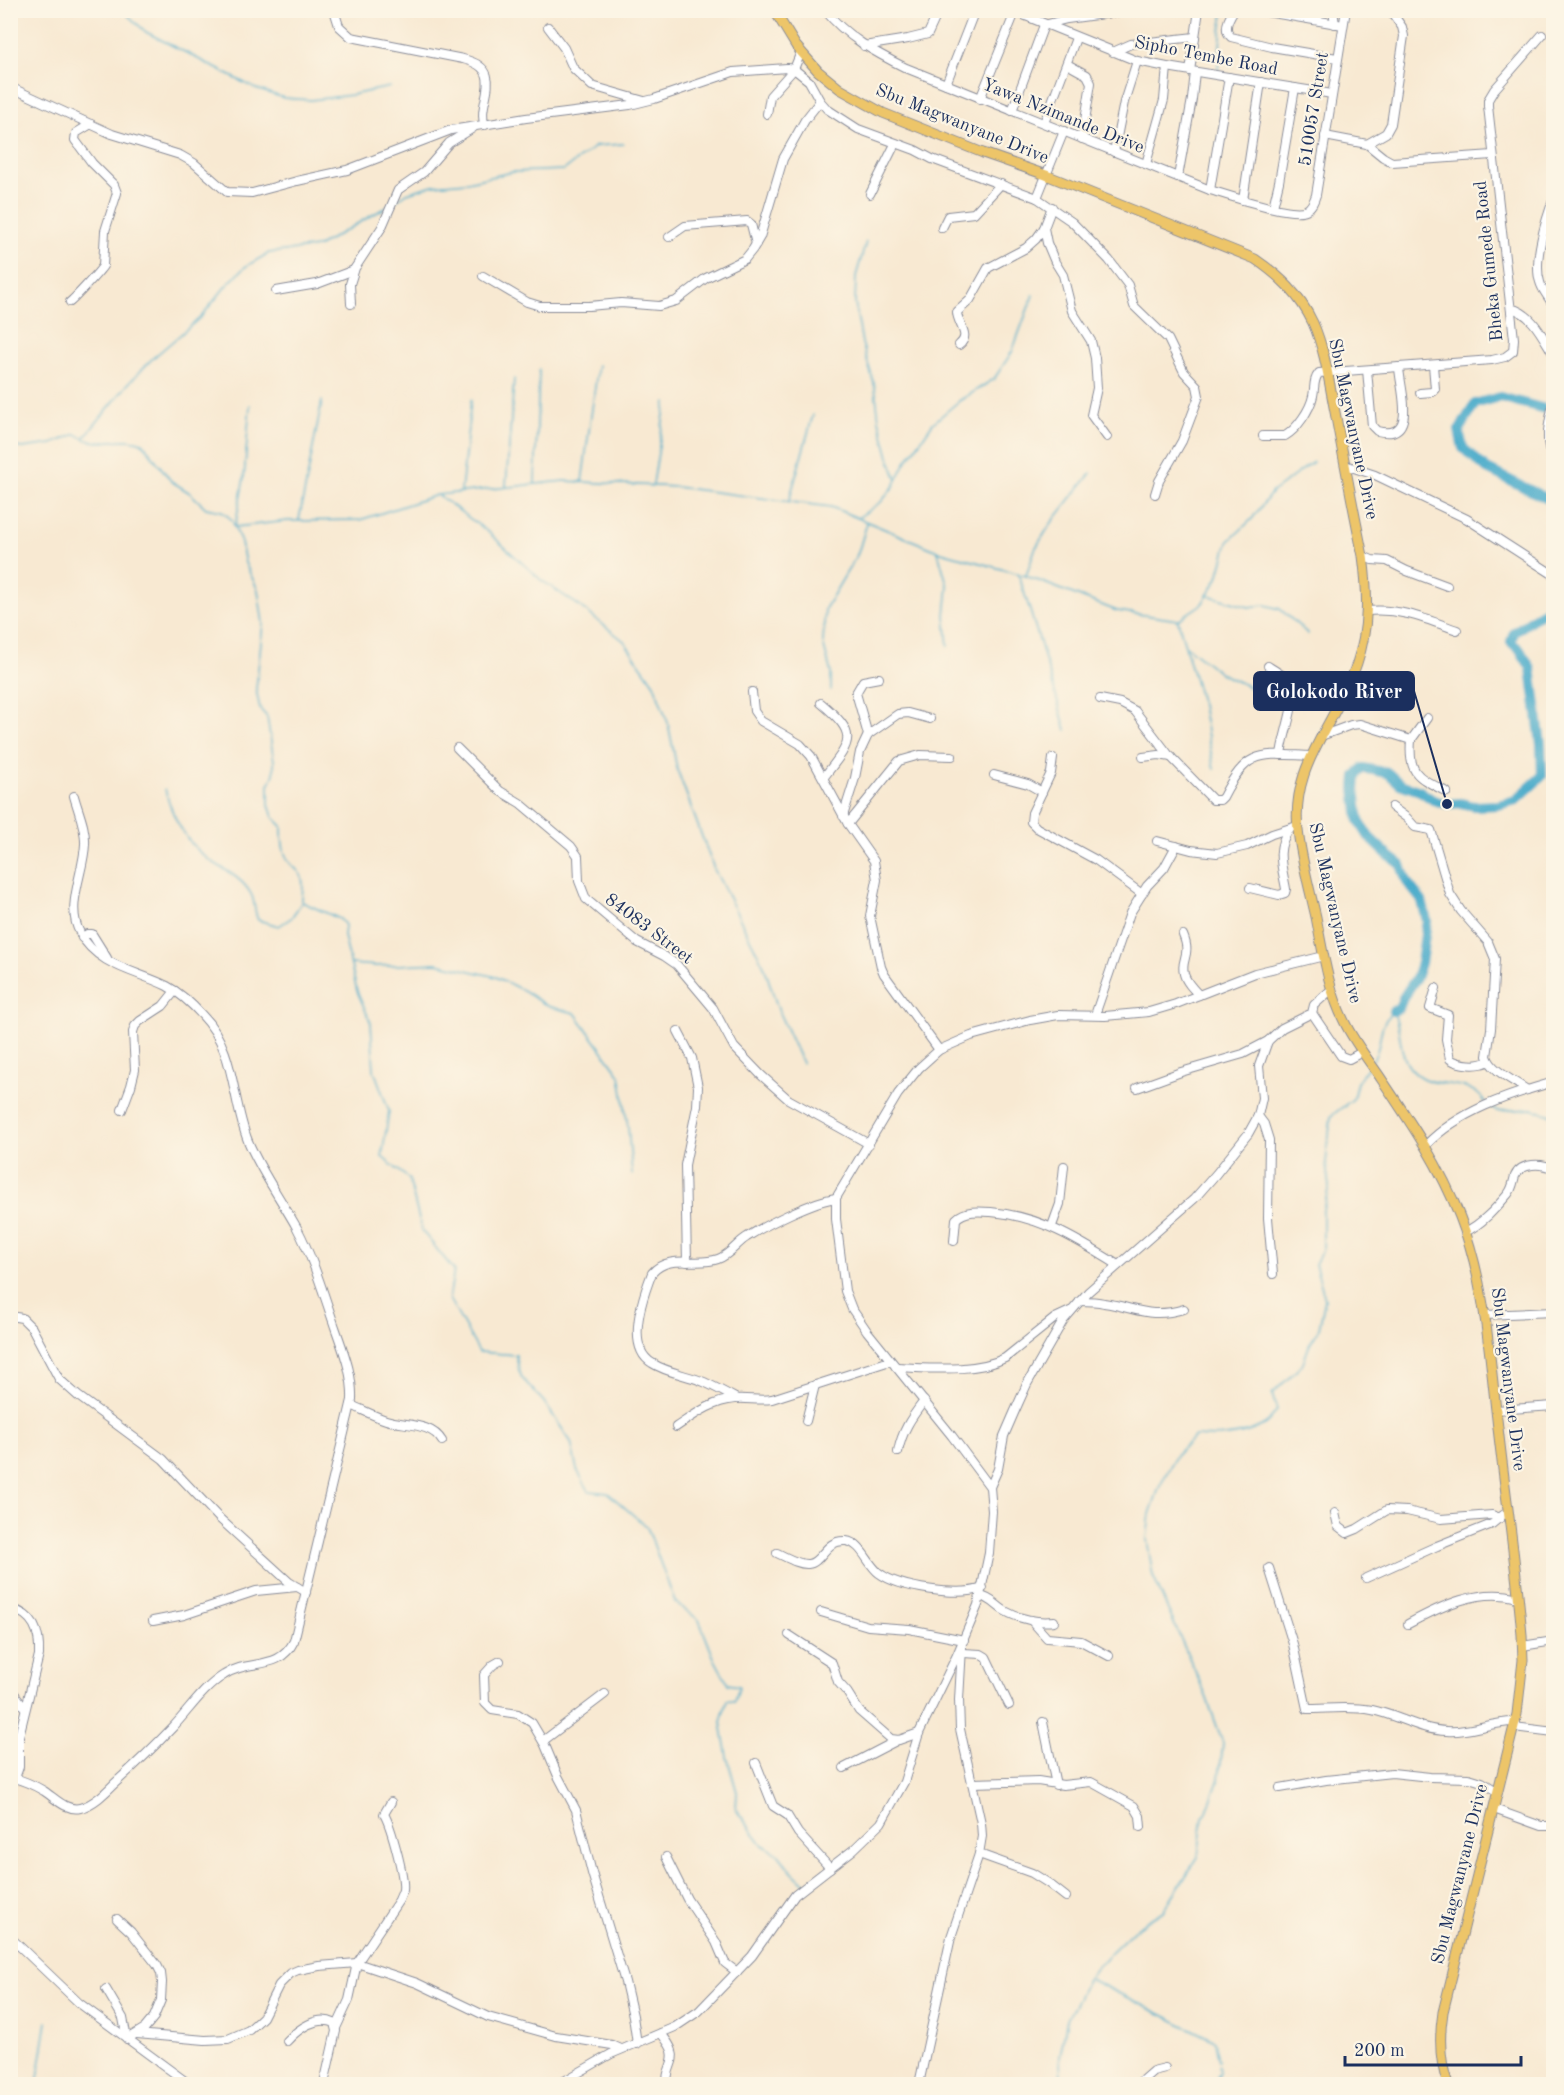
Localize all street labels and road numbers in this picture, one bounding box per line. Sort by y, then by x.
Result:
street label: Sipho Tembe Road [1133,33,1279,79]
street label: 510057 Street [1296,51,1332,167]
street label: Yawa Nzimande Drive [979,75,1147,157]
street label: Sbu Magwanyane Drive [873,81,1051,167]
street label: Bheka Gumede Road [1472,180,1506,342]
street label: Sbu Magwanyane Drive [1325,337,1381,521]
street label: Sbu Magwanyane Drive [1305,821,1365,1005]
street label: 84083 Street [602,890,696,968]
street label: Sbu Magwanyane Drive [1488,1286,1528,1472]
street label: Sbu Magwanyane Drive [1429,1782,1491,1966]

